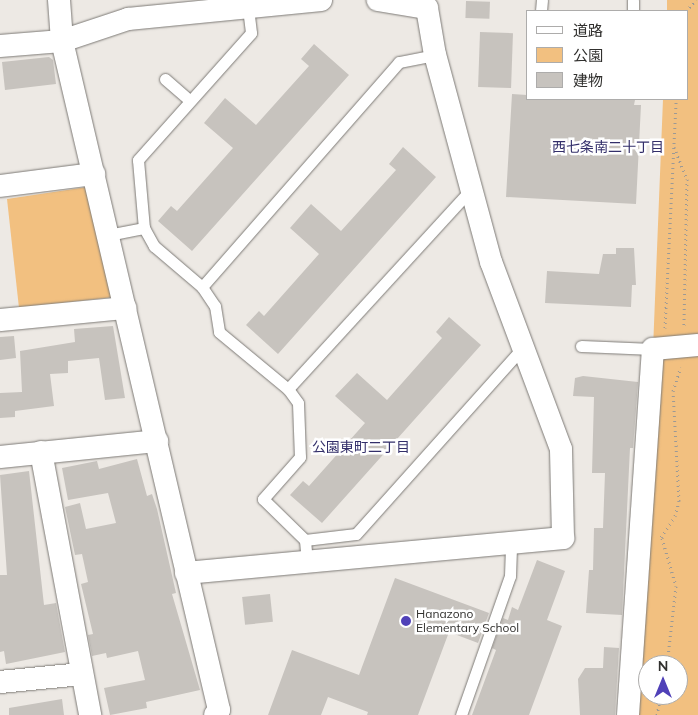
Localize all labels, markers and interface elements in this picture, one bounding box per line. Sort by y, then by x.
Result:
legend [526,10,688,100]
text: 道路 [573,21,603,40]
text: 公園 [573,46,603,65]
text: 建物 [573,71,603,90]
district label: 西七条南二十丁目 [552,139,664,155]
district label: 公園東町二丁目 [312,439,410,455]
place label: Hanazono Elementary School [416,607,519,635]
marker: Hanazono Elementary School [400,615,412,627]
north arrow [638,655,688,705]
text: N [658,657,668,675]

